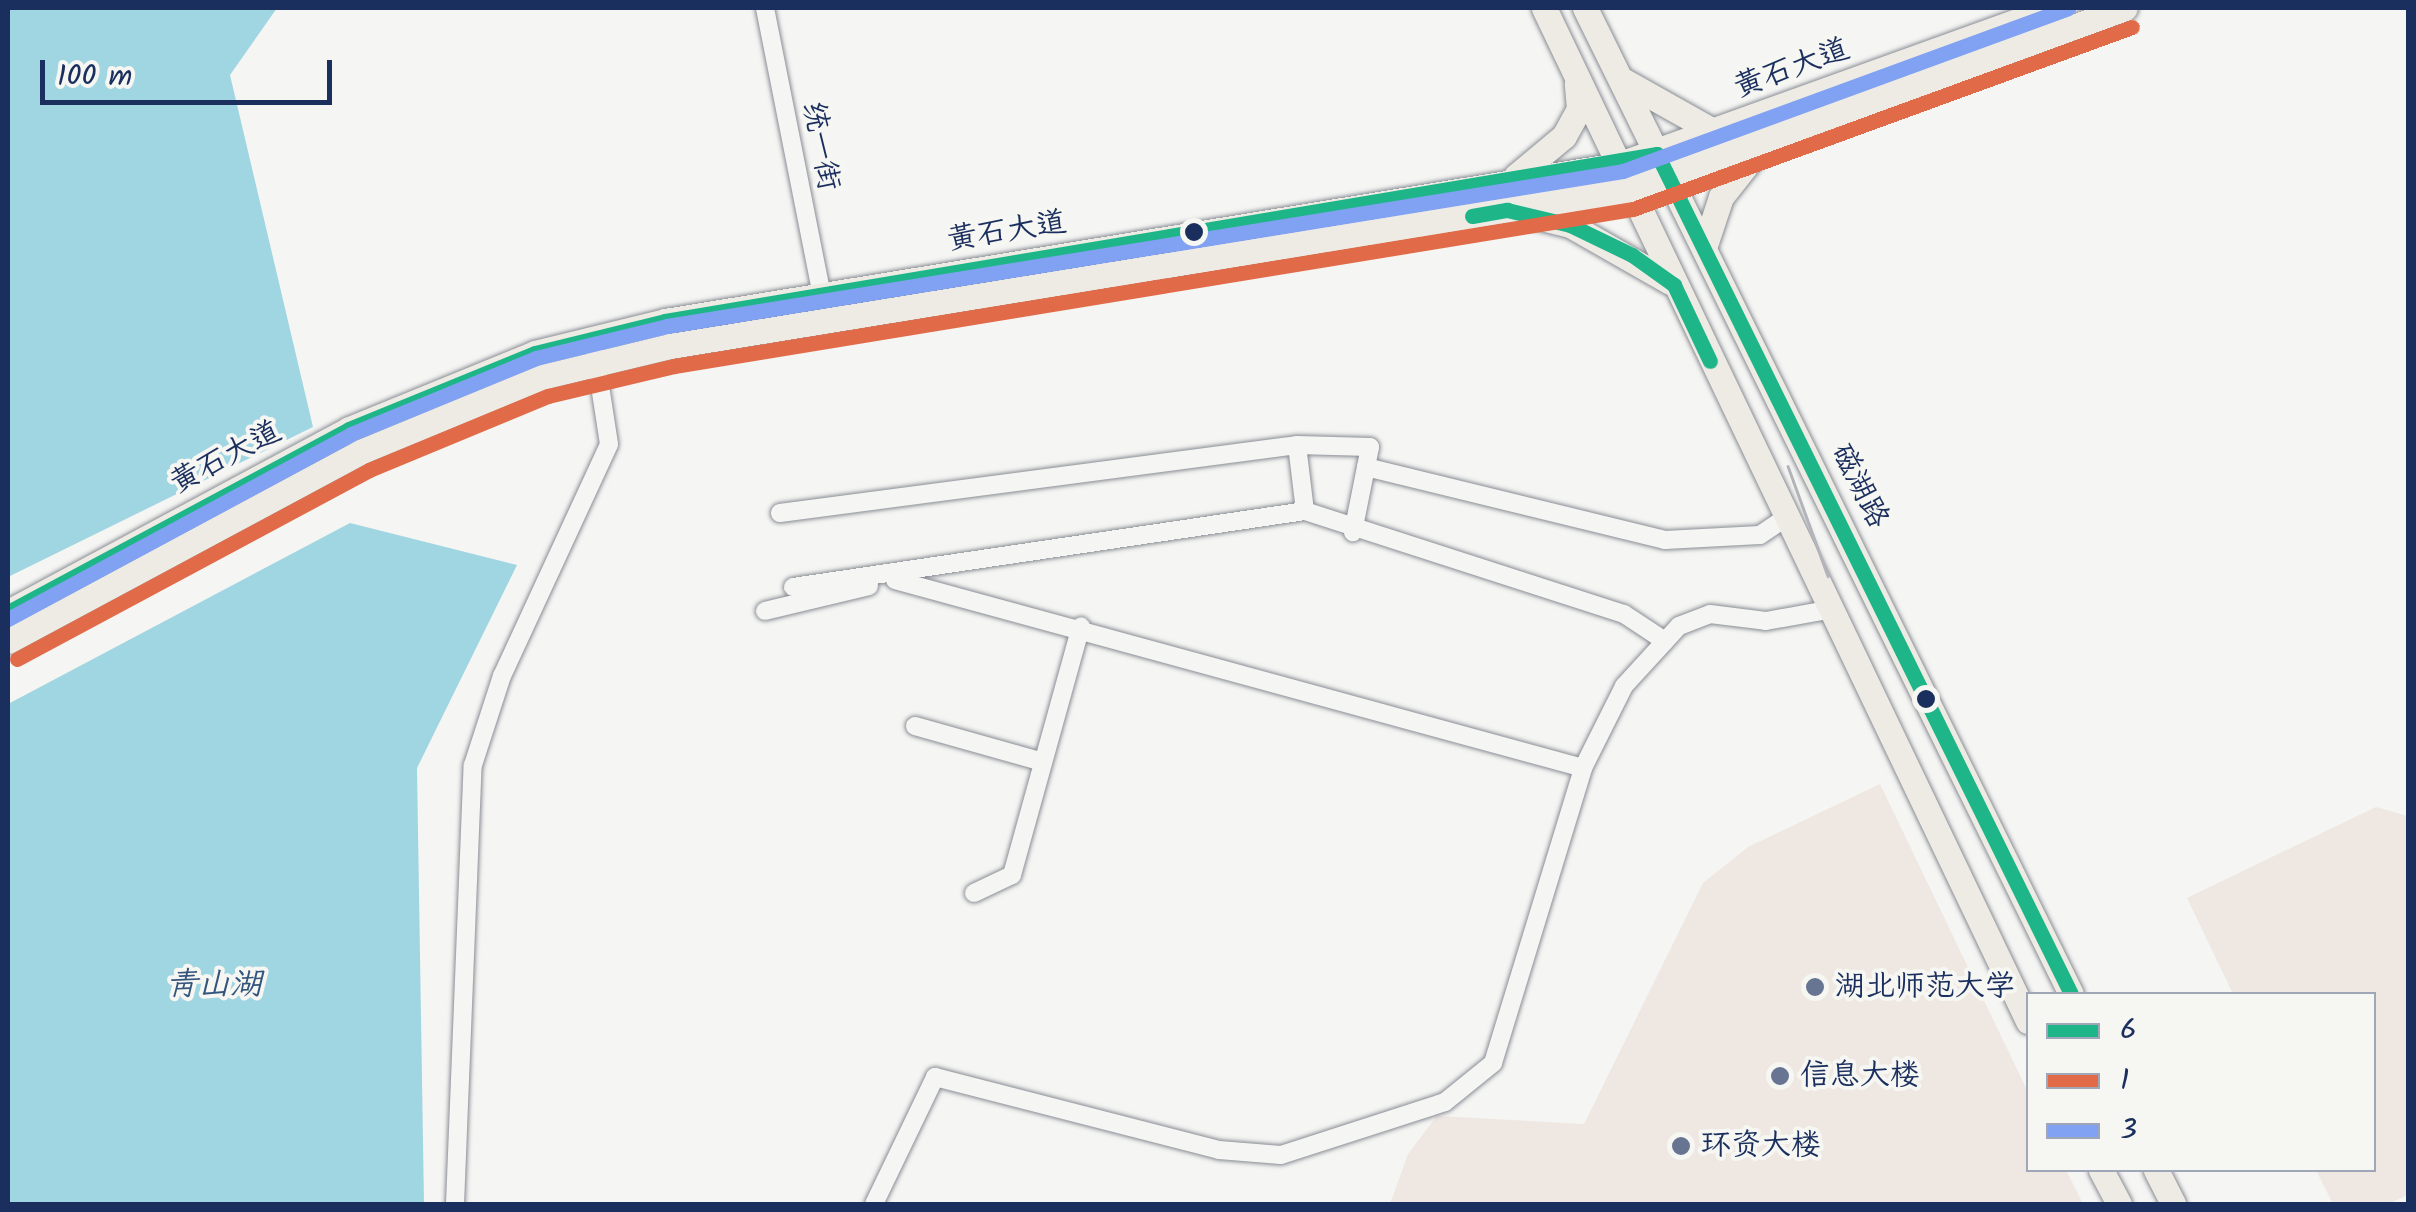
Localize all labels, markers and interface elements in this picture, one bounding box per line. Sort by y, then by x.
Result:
street label: 黄石大道 [1729,32,1855,106]
scale bar [45,40,338,102]
text: 100 m [57,53,132,101]
street label: 统一街 [794,98,846,194]
street label: 黄石大道 [945,205,1069,259]
unlabelled marker [1184,222,1204,242]
street label: 黄石大道 [165,414,287,502]
street label: 磁湖路 [1823,438,1895,534]
unlabelled marker [1916,689,1936,709]
water label: 青山湖 [166,967,262,1005]
place label: 湖北师范大学 [1835,969,2015,1005]
marker: 湖北师范大学 [1804,976,1826,998]
legend [2026,992,2376,1172]
text: 6 [2120,1007,2137,1055]
text: 1 [2120,1057,2129,1105]
place label: 信息大楼 [1800,1058,1920,1094]
marker: 信息大楼 [1769,1065,1791,1087]
text: 3 [2120,1107,2137,1155]
place label: 环资大楼 [1701,1128,1821,1164]
marker: 环资大楼 [1670,1135,1692,1157]

